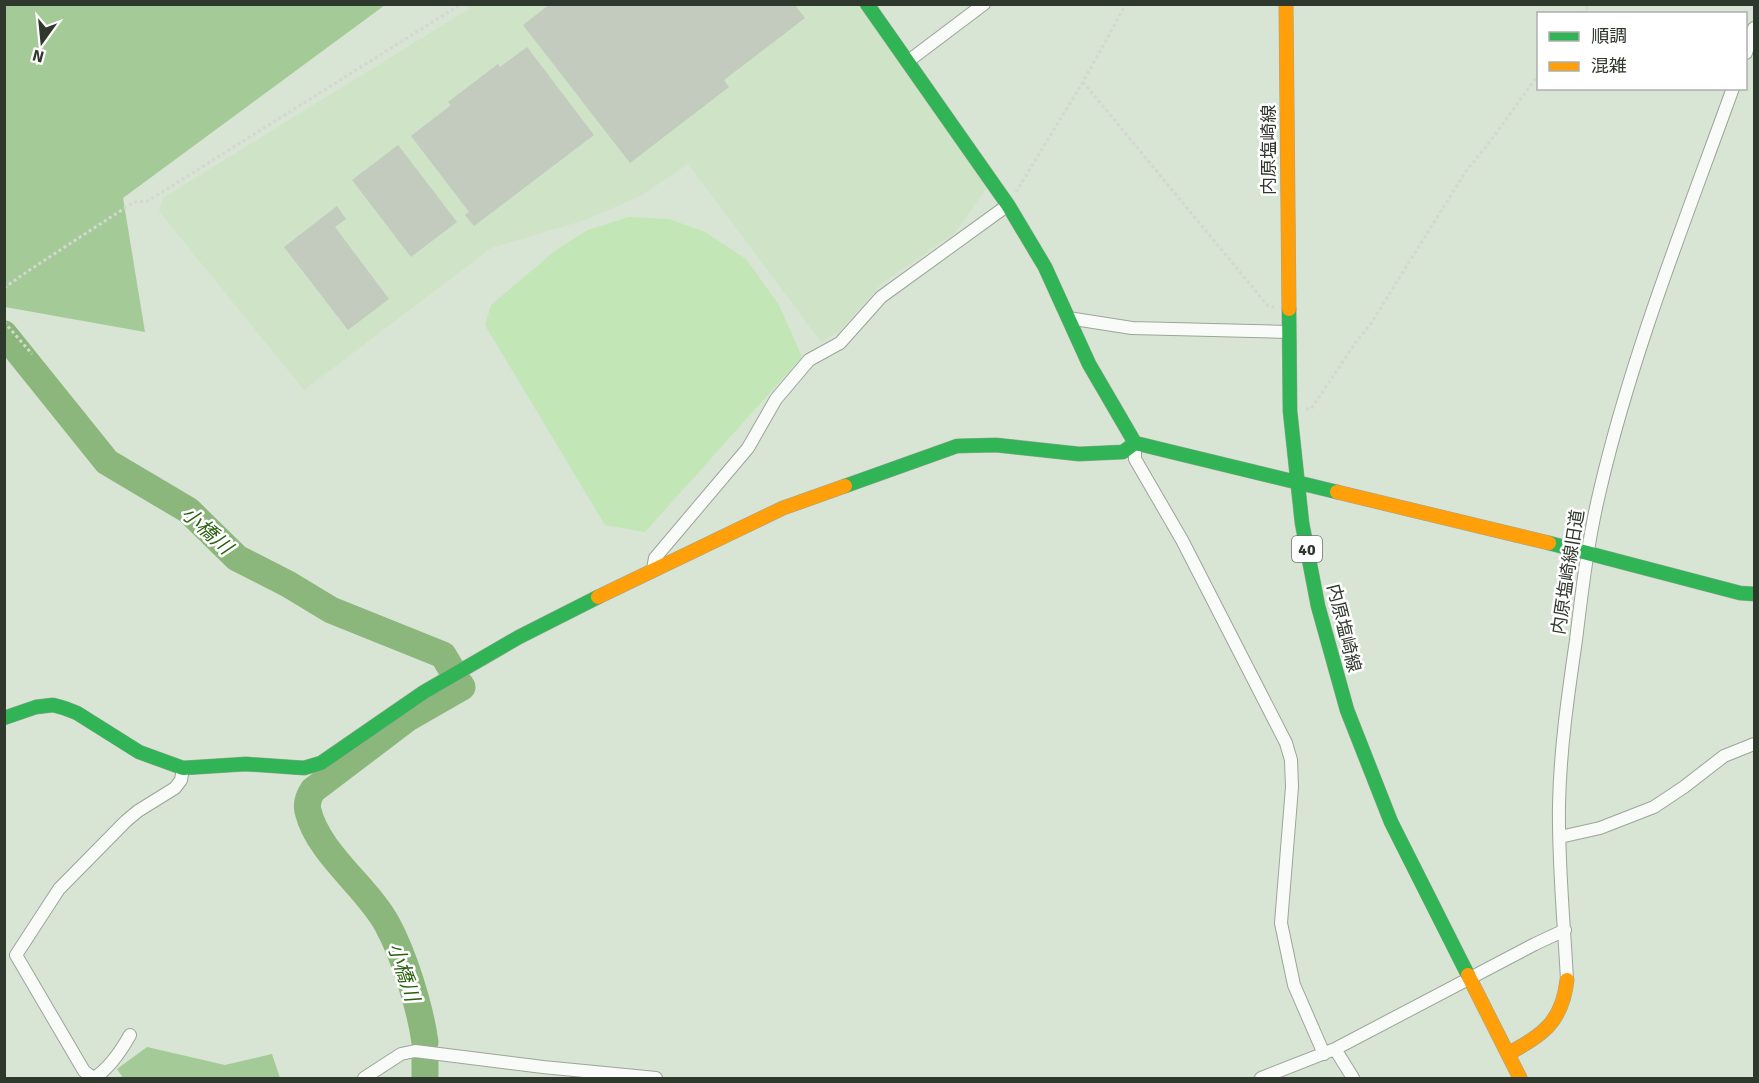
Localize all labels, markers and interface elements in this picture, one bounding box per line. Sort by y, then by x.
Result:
north arrow [12,12,72,72]
legend [1537,12,1747,90]
text: 順調 [1591,25,1627,47]
text: N [30,44,46,67]
text: 混雑 [1591,55,1627,77]
street label: 内原塩崎線 [1258,105,1280,195]
water label: 小橋川 [176,501,239,561]
street label: 内原塩崎線旧道 [1547,508,1589,636]
road number: 40 [1292,536,1322,562]
street label: 内原塩崎線 [1322,582,1366,674]
water label: 小橋川 [382,940,425,1006]

